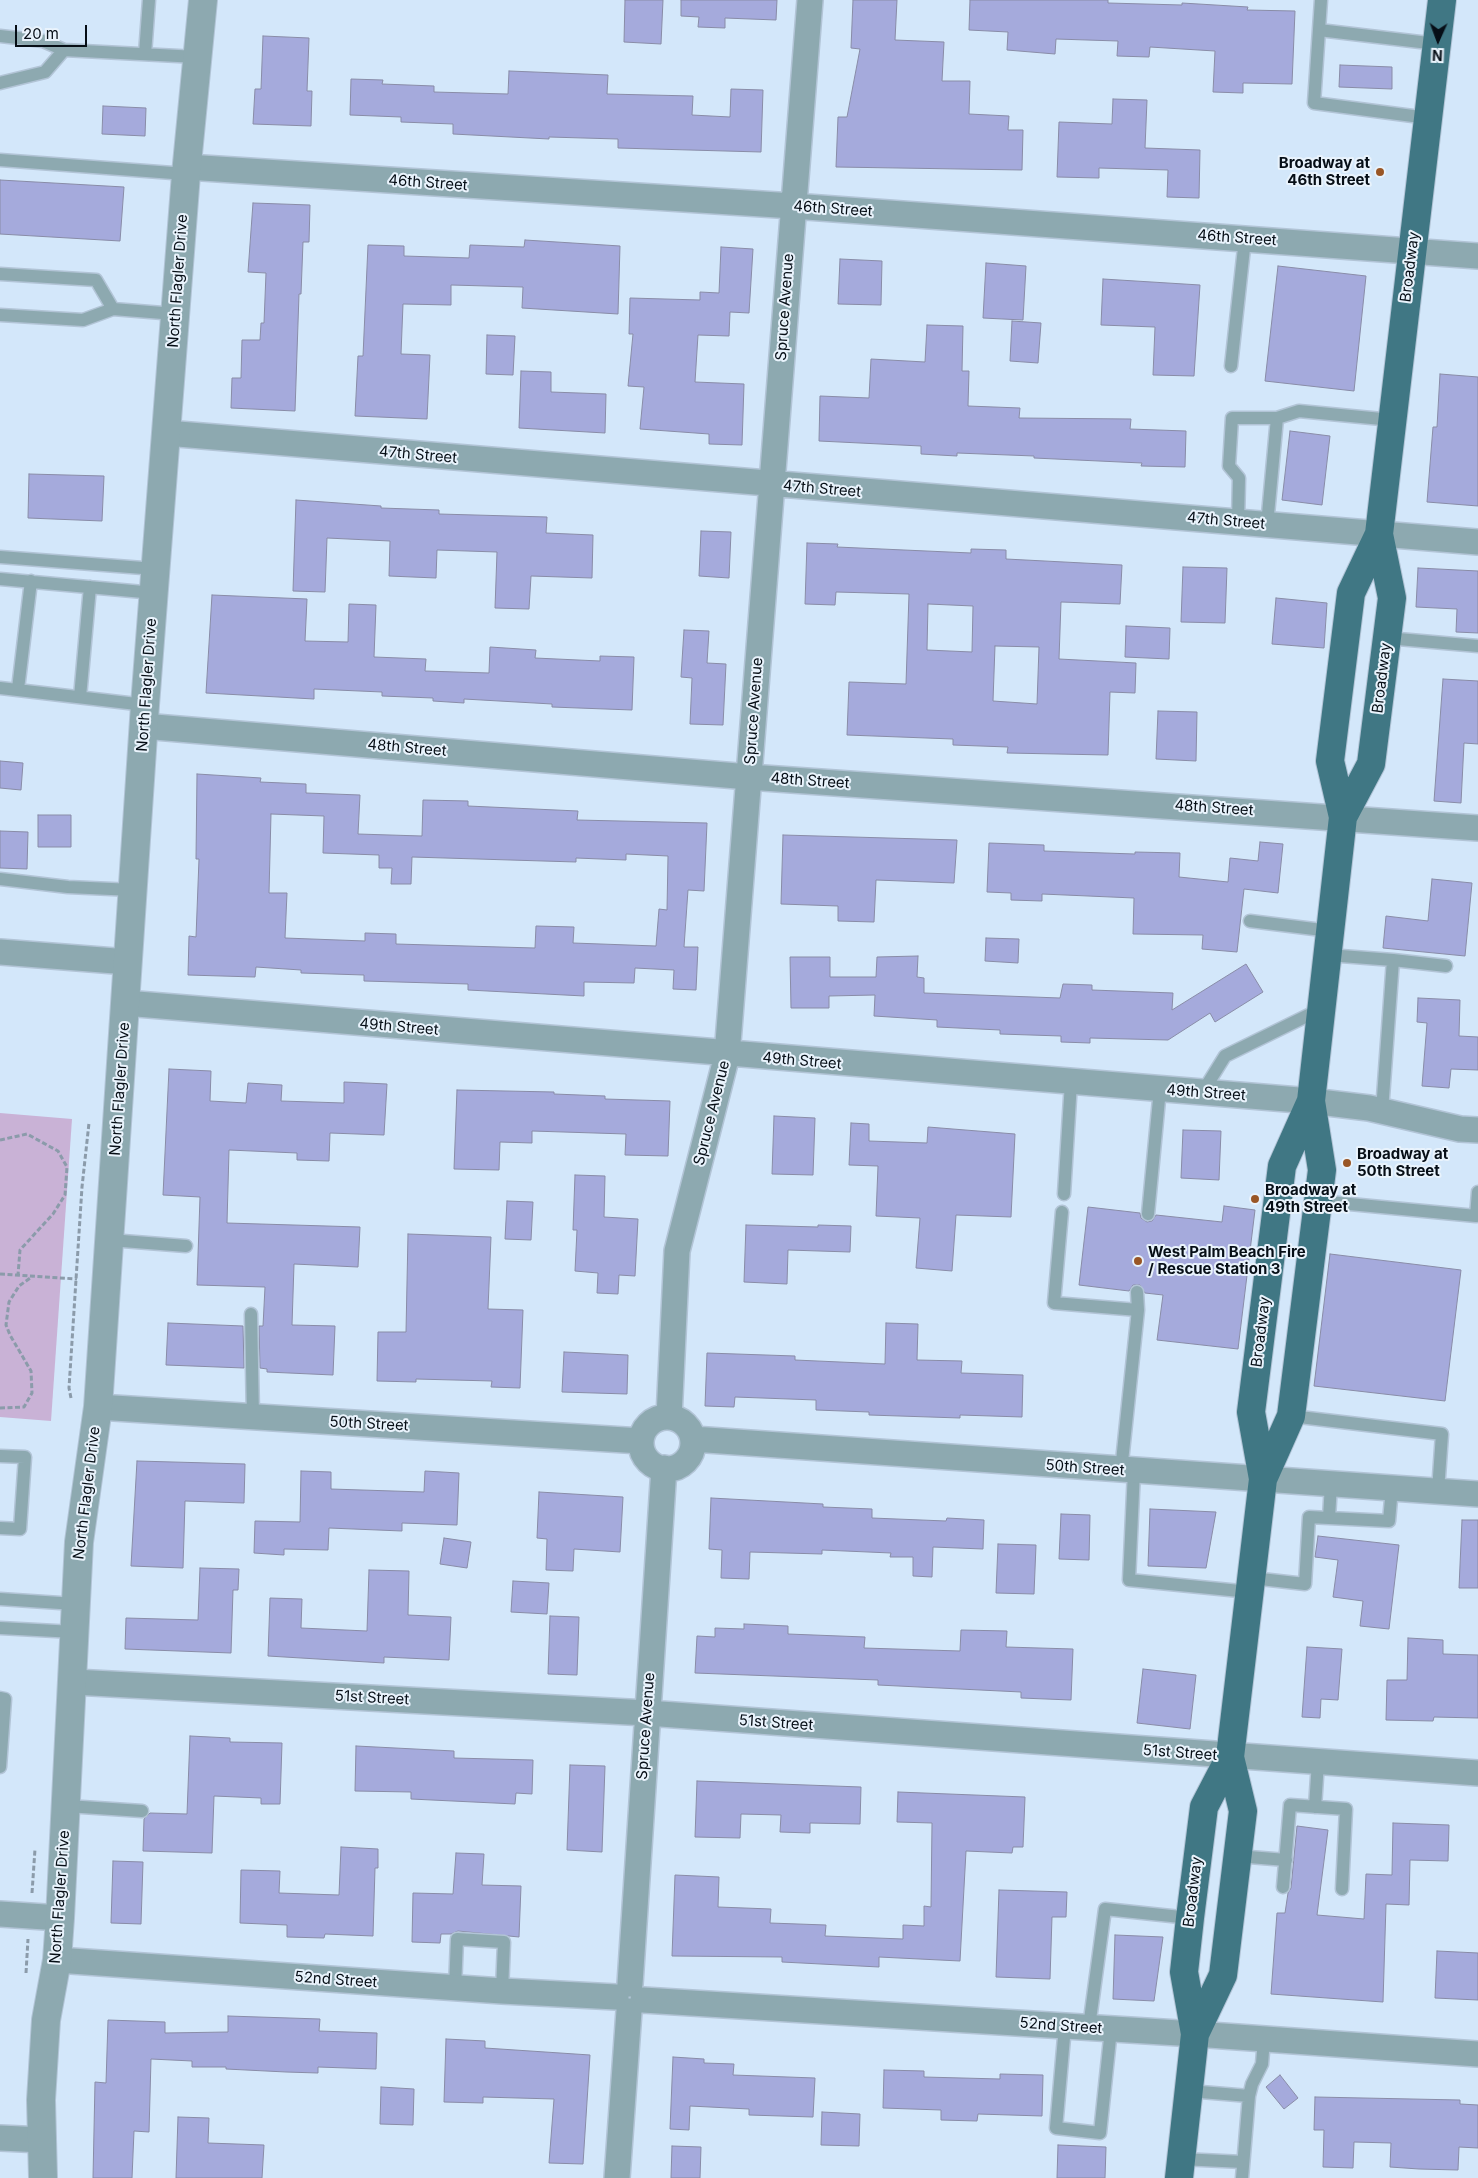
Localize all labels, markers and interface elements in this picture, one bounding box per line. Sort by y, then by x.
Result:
scale bar [18,15,90,47]
north arrow [1413,15,1463,65]
text: 20 m [23,24,59,43]
text: N [1432,47,1443,64]
place label: Broadway at 46th Street [1279,154,1370,189]
marker: Broadway at 46th Street [1374,166,1386,178]
street label: 46th Street [388,171,468,195]
street label: 46th Street [793,197,873,221]
street label: North Flagler Drive [164,214,192,348]
street label: 46th Street [1197,226,1277,250]
street label: Broadway [1397,231,1423,303]
street label: Spruce Avenue [772,253,798,361]
street label: 47th Street [378,443,458,467]
street label: 47th Street [782,477,862,501]
street label: 47th Street [1186,509,1266,533]
street label: North Flagler Drive [133,618,161,752]
street label: Broadway [1369,642,1395,714]
street label: Spruce Avenue [741,657,767,765]
street label: 48th Street [367,736,447,760]
street label: 48th Street [770,769,850,793]
street label: 48th Street [1174,796,1254,820]
street label: 49th Street [359,1015,439,1039]
street label: North Flagler Drive [106,1022,134,1156]
street label: 49th Street [762,1049,842,1073]
street label: Spruce Avenue [690,1059,734,1167]
street label: 49th Street [1166,1081,1246,1105]
place label: Broadway at 50th Street [1357,1145,1448,1180]
marker: Broadway at 50th Street [1341,1157,1353,1169]
place label: Broadway at 49th Street [1265,1181,1356,1216]
marker: Broadway at 49th Street [1249,1193,1261,1205]
place label: West Palm Beach Fire / Rescue Station 3 [1148,1243,1306,1278]
marker: West Palm Beach Fire / Rescue Station 3 [1132,1255,1144,1267]
street label: Broadway [1248,1296,1274,1368]
street label: 50th Street [329,1413,409,1435]
street label: North Flagler Drive [70,1426,104,1560]
street label: 50th Street [1045,1456,1125,1480]
street label: Spruce Avenue [633,1672,659,1780]
street label: 51st Street [334,1687,410,1709]
street label: 51st Street [738,1711,814,1735]
street label: 51st Street [1142,1741,1218,1765]
street label: North Flagler Drive [46,1830,74,1964]
street label: Broadway [1180,1856,1206,1928]
street label: 52nd Street [294,1968,378,1992]
street label: 52nd Street [1019,2014,1103,2038]

